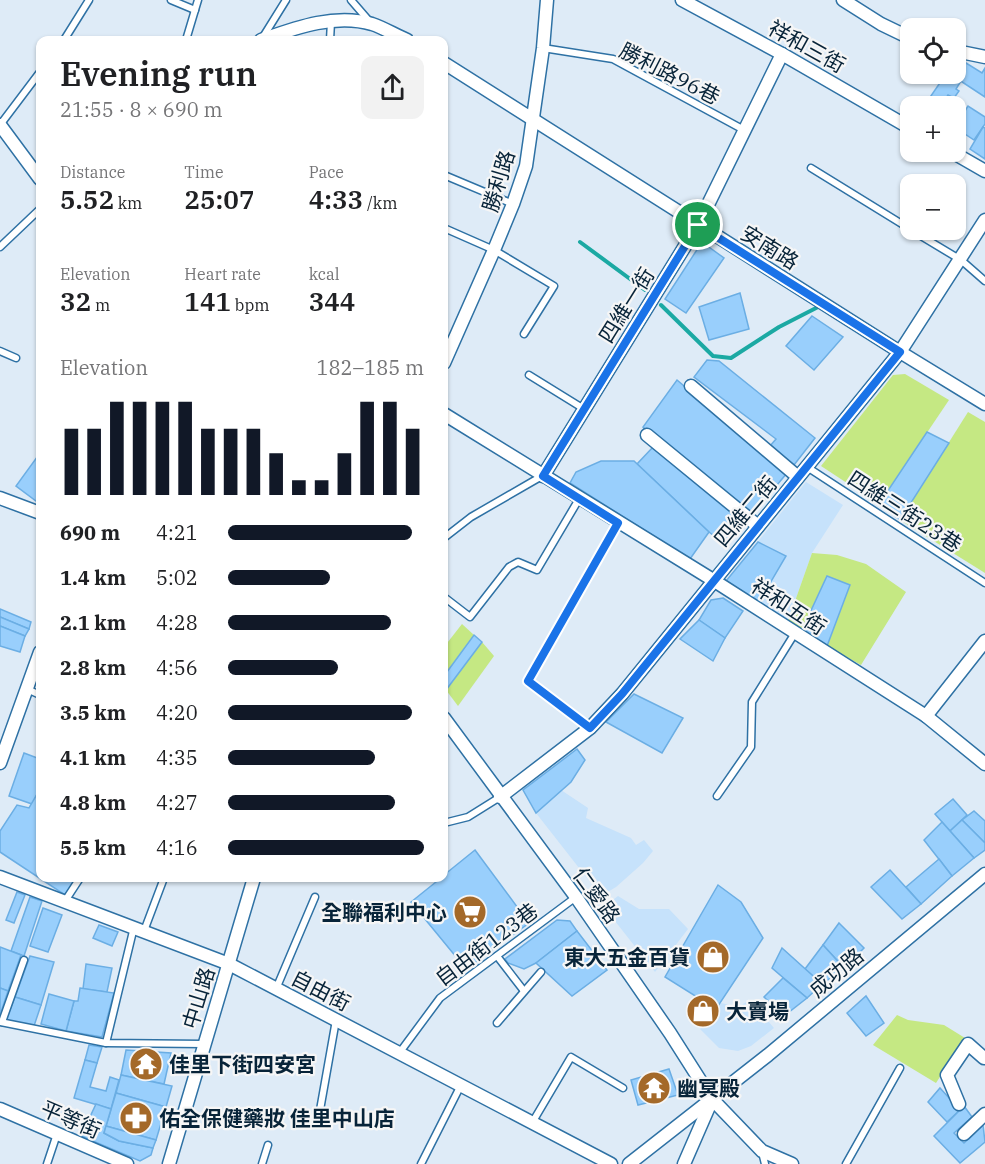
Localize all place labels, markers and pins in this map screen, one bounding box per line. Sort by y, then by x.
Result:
pin [672,199,723,250]
supermarket icon: 全聯福利中心 [452,894,488,930]
place label: 全聯福利中心 [321,898,447,926]
shop icon: 東大五金百貨 [695,939,731,975]
place label: 東大五金百貨 [564,943,690,971]
shop icon: 大賣場 [685,993,721,1029]
place label: 大賣場 [726,997,789,1025]
temple icon: 佳里下街四安宮 [128,1046,164,1082]
place label: 佳里下街四安宮 [169,1050,316,1078]
temple icon: 幽冥殿 [636,1070,672,1106]
place label: 幽冥殿 [677,1074,740,1102]
pharmacy icon: 佑全保健藥妝 佳里中山店 [118,1100,154,1136]
place label: 佑全保健藥妝 佳里中山店 [159,1104,395,1132]

